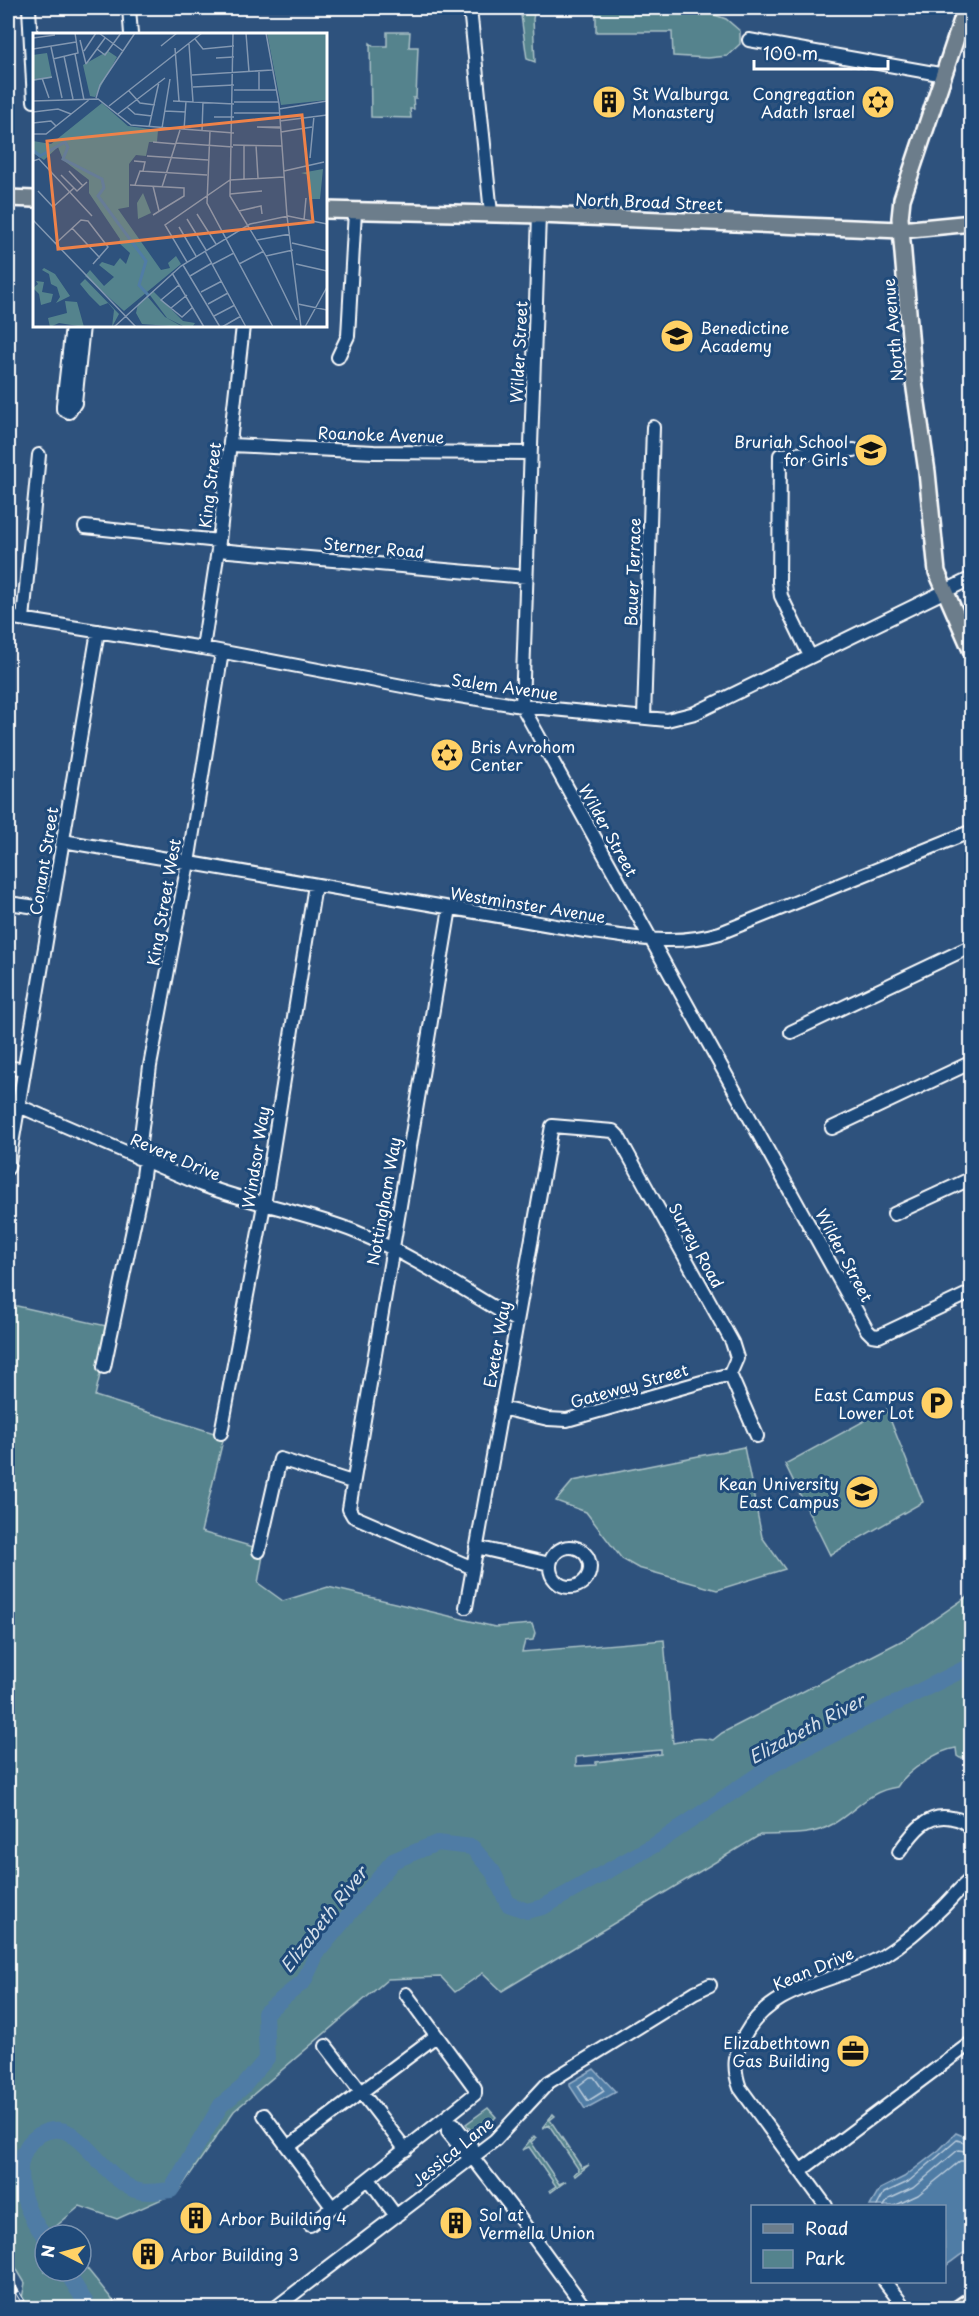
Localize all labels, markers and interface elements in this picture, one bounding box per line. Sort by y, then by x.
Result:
inset map [33,33,327,327]
scale bar [754,33,888,71]
text: 100 m [763,39,818,66]
place label: St Walburga Monastery [632,81,729,123]
place label: Congregation Adath Israel [753,81,855,123]
building icon: St Walburga Monastery [591,84,627,120]
synagogue icon: Congregation Adath Israel [860,84,896,120]
street label: North Broad Street [575,186,724,216]
street label: North Avenue [876,277,908,383]
street label: Wilder Street [503,300,533,404]
place label: Benedictine Academy [700,315,790,357]
school or university icon: Benedictine Academy [659,318,695,354]
street label: Roanoke Avenue [317,420,445,448]
place label: Bruriah School for Girls [734,429,848,471]
school or university icon: Bruriah School for Girls [853,432,889,468]
street label: King Street [192,440,226,529]
street label: Bauer Terrace [618,517,646,627]
street label: Sterner Road [323,531,425,563]
street label: Salem Avenue [450,667,560,705]
place label: Bris Avrohom Center [470,734,575,776]
synagogue icon: Bris Avrohom Center [429,737,465,773]
street label: Wilder Street [574,779,645,881]
street label: Conant Street [23,805,63,917]
street label: King Street West [140,837,186,967]
street label: Westminster Avenue [449,880,608,928]
street label: Windsor Way [235,1104,275,1210]
street label: Revere Drive [127,1126,225,1186]
street label: Nottingham Way [360,1135,406,1267]
street label: Surrey Road [664,1198,730,1292]
street label: Wilder Street [810,1204,880,1306]
street label: Exeter Way [477,1299,515,1389]
street label: Gateway Street [567,1357,691,1413]
place label: East Campus Lower Lot [814,1382,914,1424]
parking icon: East Campus Lower Lot [919,1385,955,1421]
place label: Kean University East Campus [719,1471,839,1513]
school or university icon: Kean University East Campus [844,1474,880,1510]
water label: Elizabeth River [743,1685,871,1770]
water label: Elizabeth River [273,1858,375,1978]
street label: Kean Drive [769,1940,857,1996]
place label: Elizabethtown Gas Building [723,2030,830,2072]
office icon: Elizabethtown Gas Building [835,2033,871,2069]
street label: Jessica Lane [406,2110,498,2192]
building icon: Arbor Building 4 [178,2200,214,2236]
place label: Sol at Vermella Union [479,2202,596,2244]
building icon: Sol at Vermella Union [438,2205,474,2241]
legend [751,2205,946,2283]
place label: Arbor Building 4 [219,2206,347,2230]
text: Road [805,2214,849,2241]
north arrow [33,2223,93,2283]
building icon: Arbor Building 3 [130,2236,166,2272]
place label: Arbor Building 3 [171,2242,299,2266]
text: N [34,2244,60,2259]
text: Park [805,2244,845,2271]

